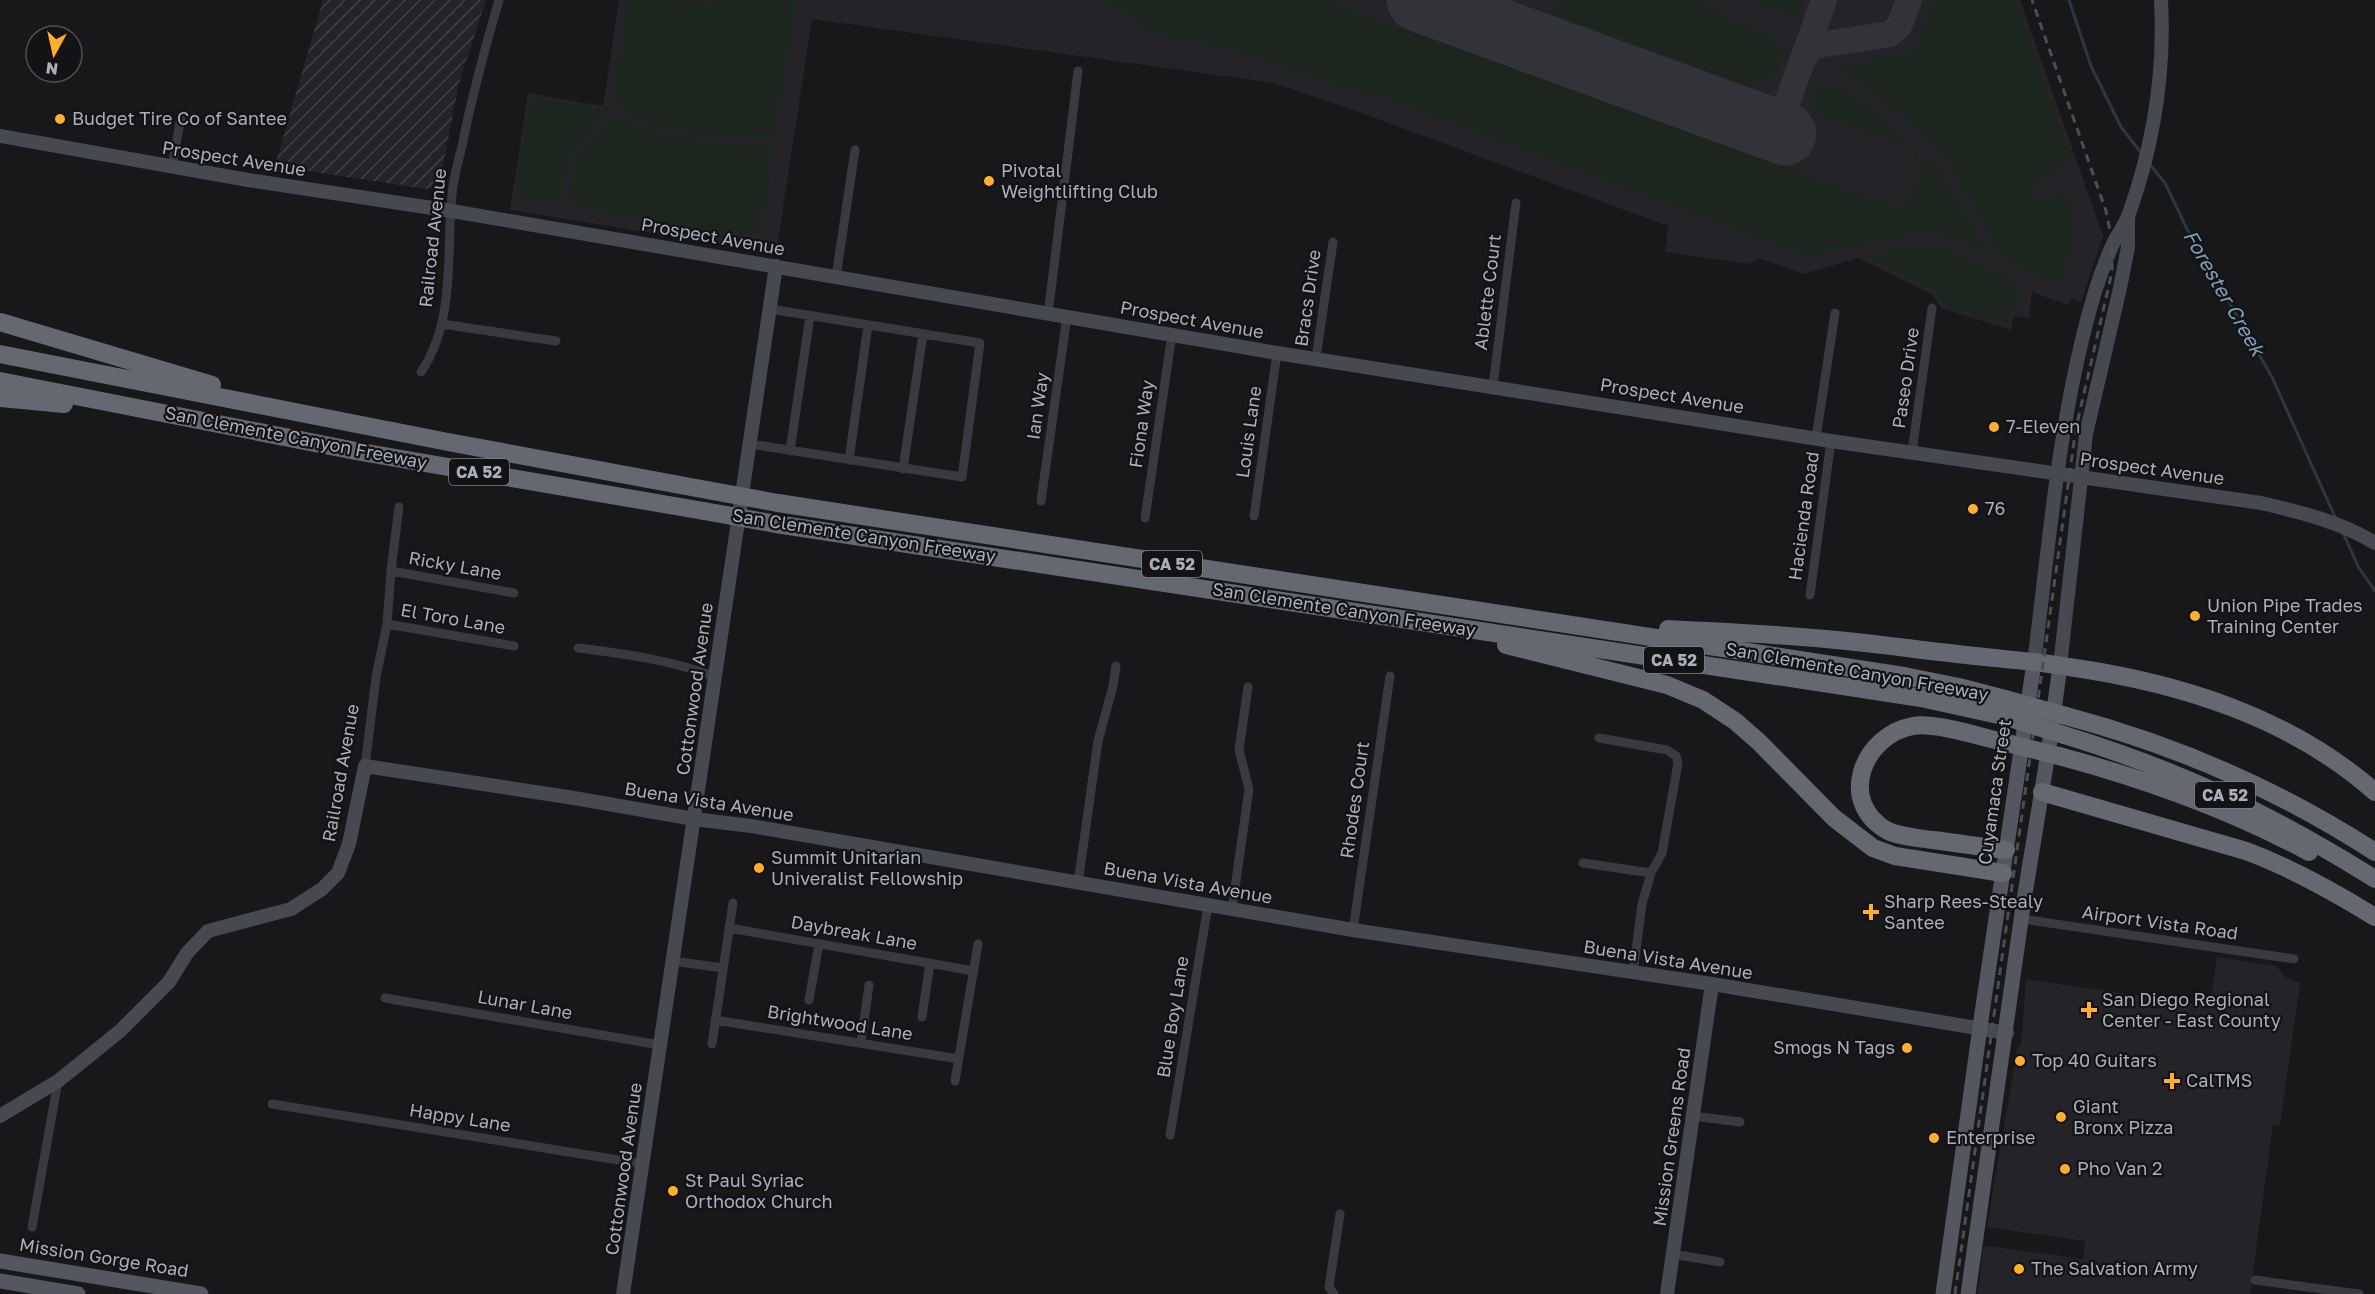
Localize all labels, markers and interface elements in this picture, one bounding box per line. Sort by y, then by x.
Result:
north arrow [24,24,84,84]
text: N [44,58,59,80]
place label: Budget Tire Co of Santee [72,107,287,129]
marker: Budget Tire Co of Santee [53,112,67,126]
street label: Prospect Avenue [161,136,308,180]
place label: Pivotal Weightlifting Club [1001,159,1158,202]
street label: Railroad Avenue [414,167,450,309]
marker: Pivotal Weightlifting Club [982,174,996,188]
street label: Prospect Avenue [640,213,787,259]
water label: Forester Creek [2179,225,2272,362]
street label: Ablette Court [1469,233,1505,351]
street label: Bracs Drive [1289,248,1325,348]
street label: Prospect Avenue [1119,296,1266,342]
street label: Paseo Drive [1887,326,1923,430]
street label: Ian Way [1021,371,1053,441]
street label: Prospect Avenue [1599,373,1746,417]
street label: Fiona Way [1124,378,1158,469]
street label: Louis Lane [1231,384,1265,479]
street label: San Clemente Canyon Freeway [163,401,429,473]
place label: 7-Eleven [2006,415,2080,437]
marker: 7-Eleven [1987,420,2001,434]
street label: Prospect Avenue [2079,447,2226,489]
street label: Hacienda Road [1783,450,1823,582]
road number: CA 52 [449,459,509,485]
place label: 76 [1985,497,2005,519]
marker: 76 [1966,502,1980,516]
street label: San Clemente Canyon Freeway [731,503,997,567]
street label: Ricky Lane [407,546,503,584]
road number: CA 52 [1142,551,1202,577]
street label: San Clemente Canyon Freeway [1211,577,1477,641]
place label: Union Pipe Trades Training Center [2207,594,2363,637]
street label: El Toro Lane [399,598,507,638]
street label: Cottonwood Avenue [671,601,717,777]
marker: Union Pipe Trades Training Center [2188,609,2202,623]
street label: San Clemente Canyon Freeway [1724,637,1990,705]
road number: CA 52 [1644,647,1704,673]
street label: Railroad Avenue [317,702,363,844]
street label: Cuyamaca Street [1973,718,2015,866]
street label: Rhodes Court [1335,740,1373,860]
street label: Buena Vista Avenue [623,777,795,825]
road number: CA 52 [2195,782,2255,808]
place label: Summit Unitarian Univeralist Fellowship [771,846,963,889]
street label: Buena Vista Avenue [1102,856,1274,908]
marker: Summit Unitarian Univeralist Fellowship [752,861,766,875]
place label: Sharp Rees-Stealy Santee [1884,890,2043,933]
street label: Airport Vista Road [2081,900,2240,944]
marker: Sharp Rees-Stealy Santee [1862,903,1880,921]
street label: Daybreak Lane [789,910,919,954]
street label: Buena Vista Avenue [1582,935,1754,983]
street label: Blue Boy Lane [1152,954,1192,1079]
street label: Lunar Lane [476,985,574,1023]
place label: San Diego Regional Center - East County [2102,988,2281,1031]
street label: Brightwood Lane [766,1000,914,1044]
marker: San Diego Regional Center - East County [2080,1001,2098,1019]
place label: Smogs N Tags [1773,1036,1895,1058]
marker: Smogs N Tags [1900,1041,1914,1055]
street label: Mission Greens Road [1648,1046,1694,1228]
place label: Top 40 Guitars [2032,1049,2157,1071]
marker: Top 40 Guitars [2013,1054,2027,1068]
place label: CalTMS [2186,1069,2252,1091]
marker: CalTMS [2163,1072,2181,1090]
street label: Cottonwood Avenue [600,1081,646,1257]
place label: Giant Bronx Pizza [2073,1095,2174,1138]
street label: Happy Lane [408,1098,512,1136]
marker: Giant Bronx Pizza [2054,1110,2068,1124]
place label: Enterprise [1946,1126,2035,1148]
marker: Enterprise [1927,1131,1941,1145]
place label: Pho Van 2 [2077,1157,2162,1179]
marker: Pho Van 2 [2058,1162,2072,1176]
place label: St Paul Syriac Orthodox Church [685,1169,833,1212]
marker: St Paul Syriac Orthodox Church [666,1184,680,1198]
street label: Mission Gorge Road [18,1233,190,1281]
place label: The Salvation Army [2031,1257,2198,1279]
marker: The Salvation Army [2012,1262,2026,1276]

